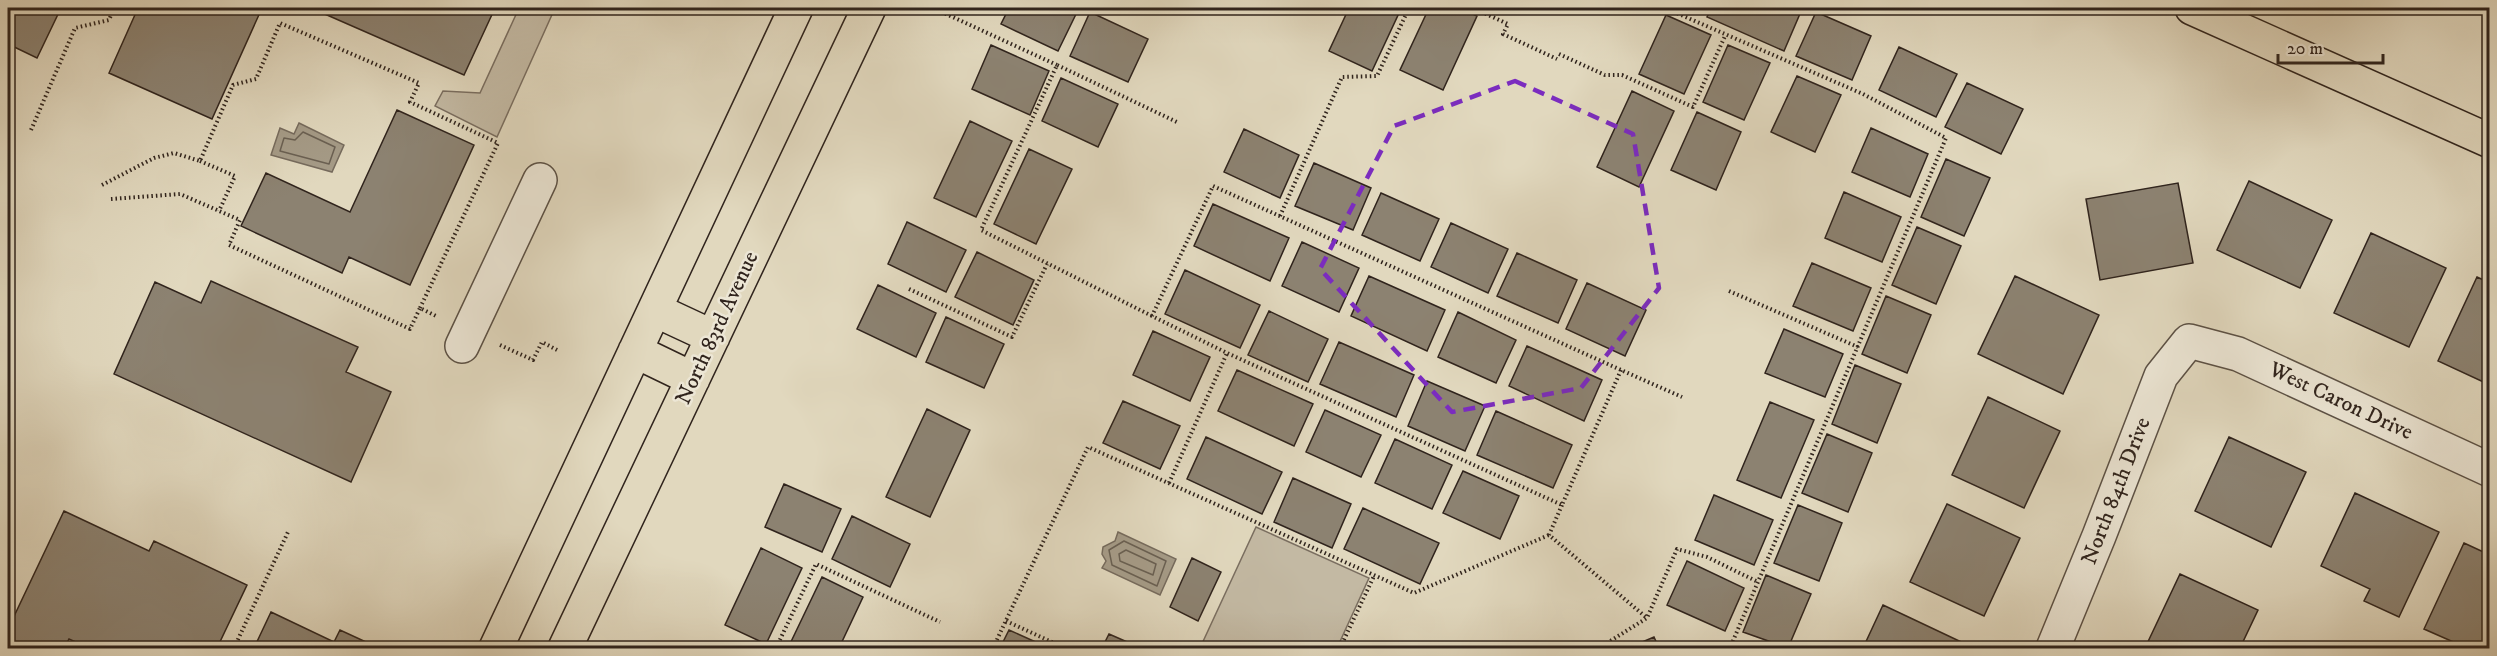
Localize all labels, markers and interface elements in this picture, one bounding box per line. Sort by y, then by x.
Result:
scale bar [2278,27,2383,65]
text: 20 m [2287,38,2323,60]
street label: North 83rd Avenue [670,247,764,409]
street label: West Caron Drive [2264,356,2417,446]
street label: North 84th Drive [2075,413,2157,569]

